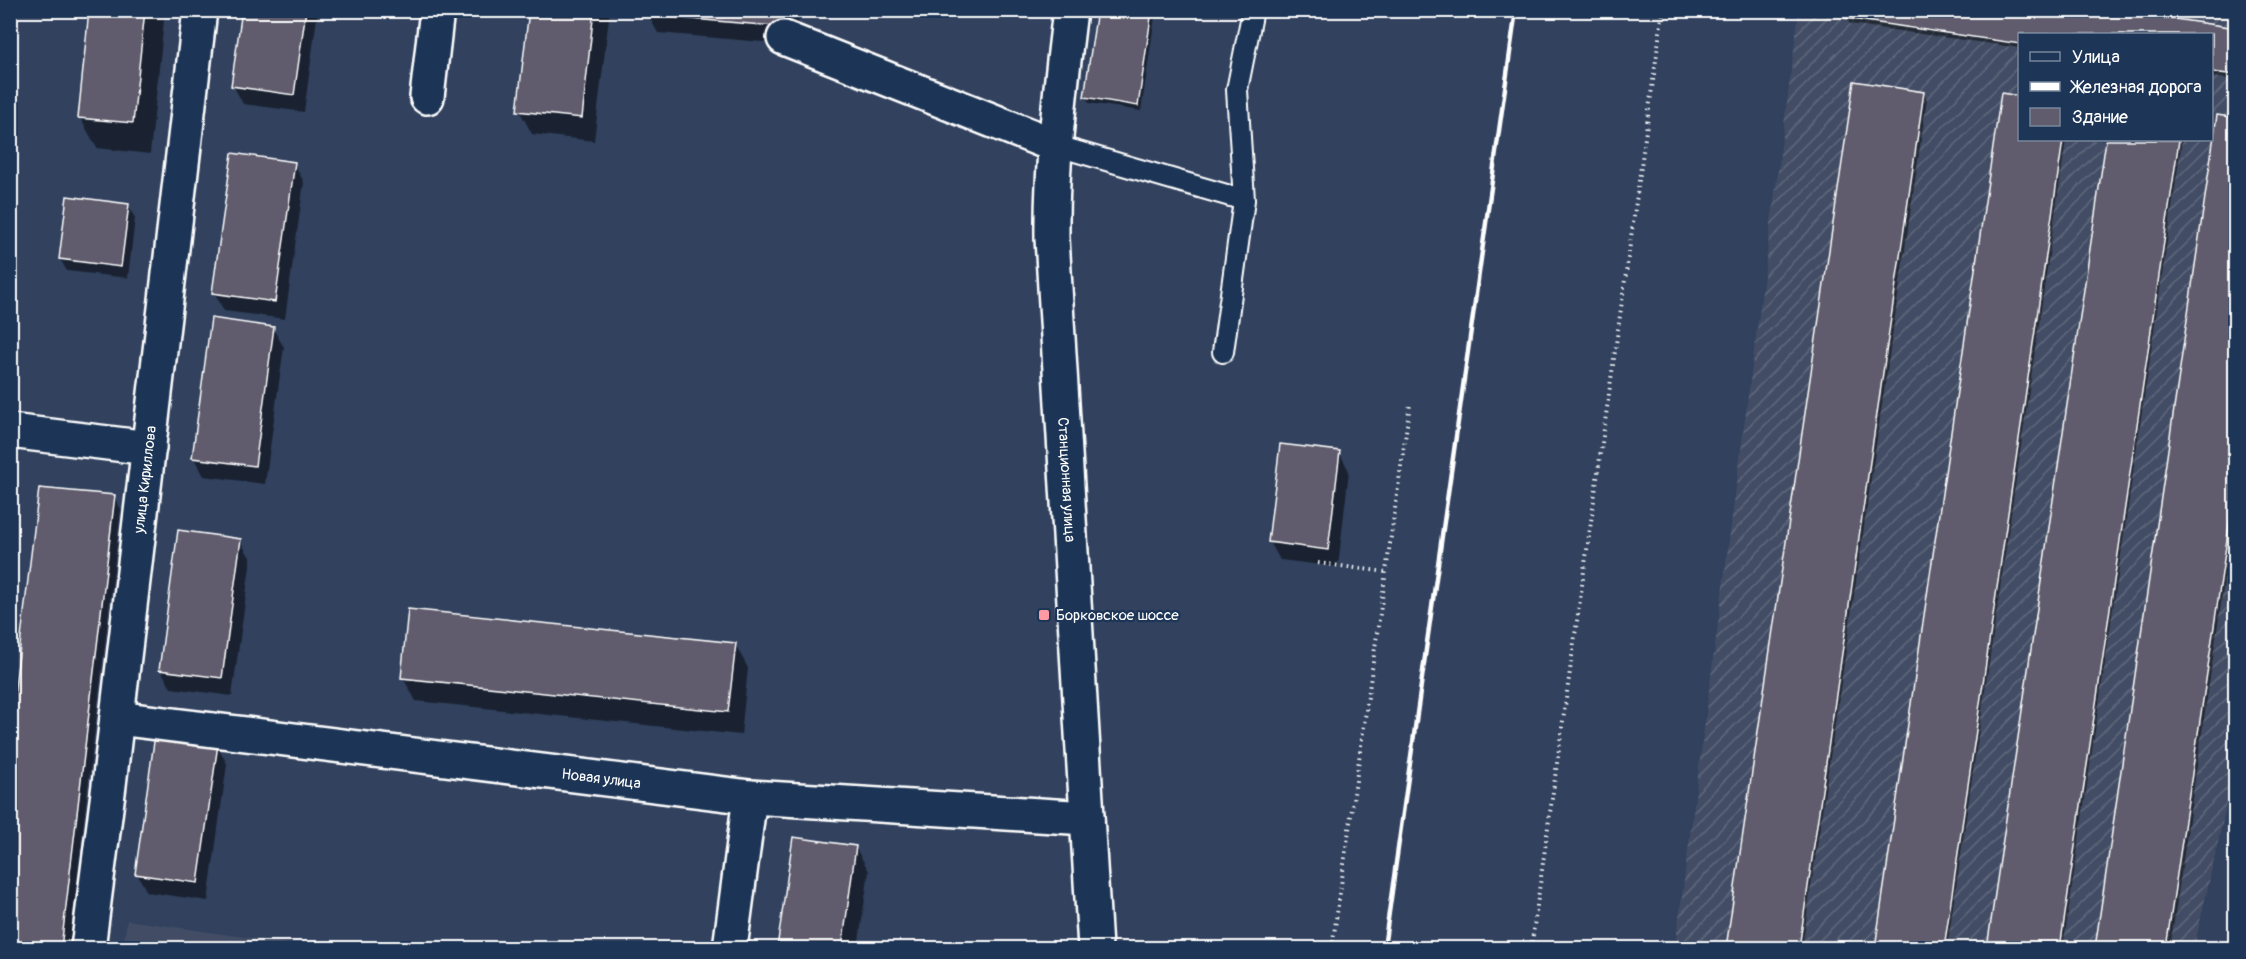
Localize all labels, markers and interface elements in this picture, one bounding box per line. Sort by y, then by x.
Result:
legend [2018,33,2213,141]
text: Улица [2072,46,2120,69]
text: Железная дорога [2069,76,2202,99]
text: Здание [2072,106,2128,129]
street label: Станционная улица [1053,417,1079,543]
street label: улица Кириллова [130,425,161,535]
place label: Борковское шоссе [1056,606,1179,625]
marker: Борковское шоссе [1037,608,1051,622]
street label: Новая улица [560,765,642,793]

